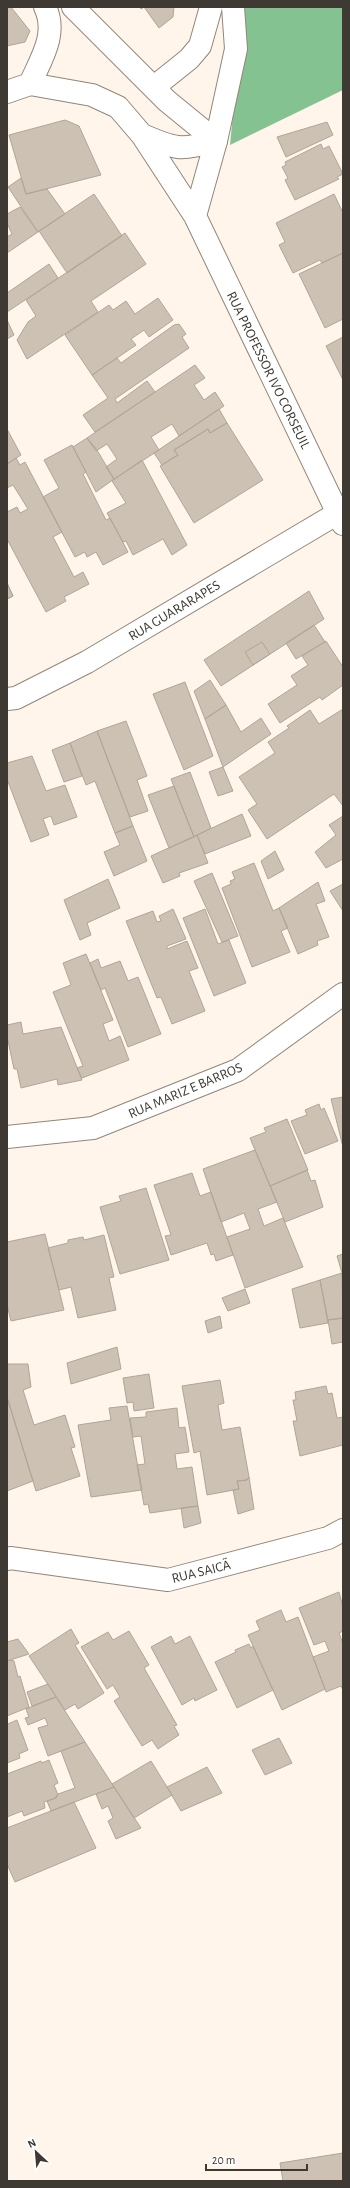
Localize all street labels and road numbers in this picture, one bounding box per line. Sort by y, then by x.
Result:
street label: RUA PROFESSOR IVO CORSEUIL [224,290,312,452]
street label: RUA GUARARAPES [126,578,223,644]
street label: RUA MARIZ E BARROS [126,1061,244,1121]
street label: RUA SAICÃ [170,1556,232,1586]

